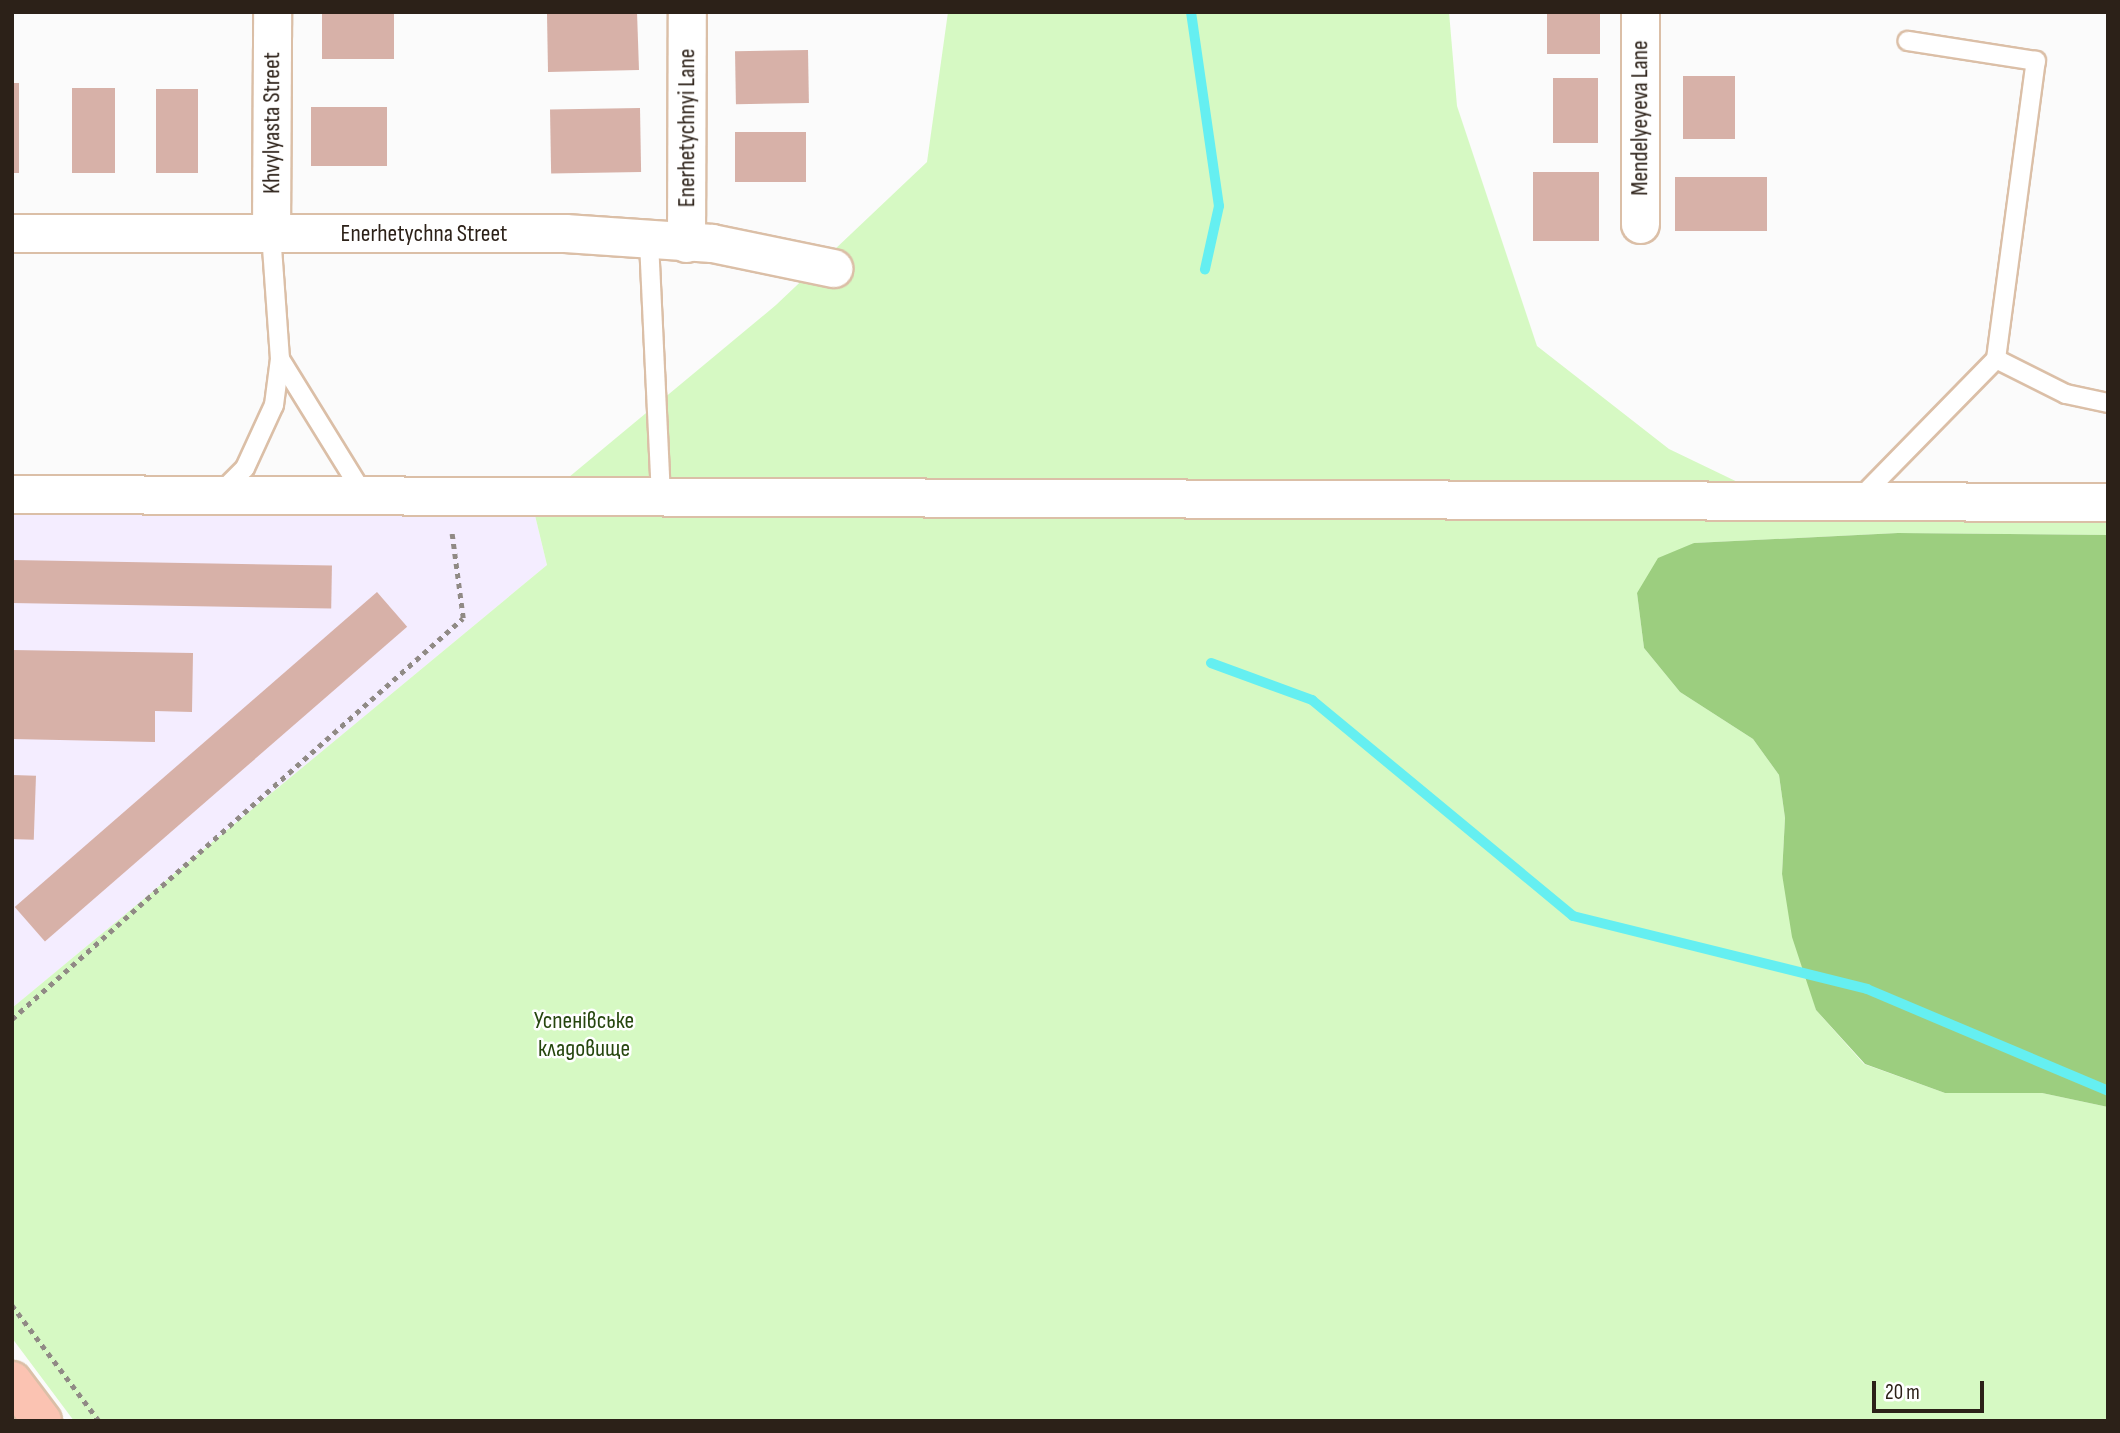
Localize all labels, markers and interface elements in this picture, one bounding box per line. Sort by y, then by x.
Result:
street label: Mendelyeyeva Lane [1626,40,1654,196]
street label: Enerhetychnyi Lane [673,49,701,207]
street label: Khvylyasta Street [258,52,286,194]
street label: Enerhetychna Street [341,220,507,248]
park label: Успенівське кладовище [534,1007,634,1063]
scale bar [1875,1366,1987,1410]
text: 20 m [1885,1380,1920,1405]

